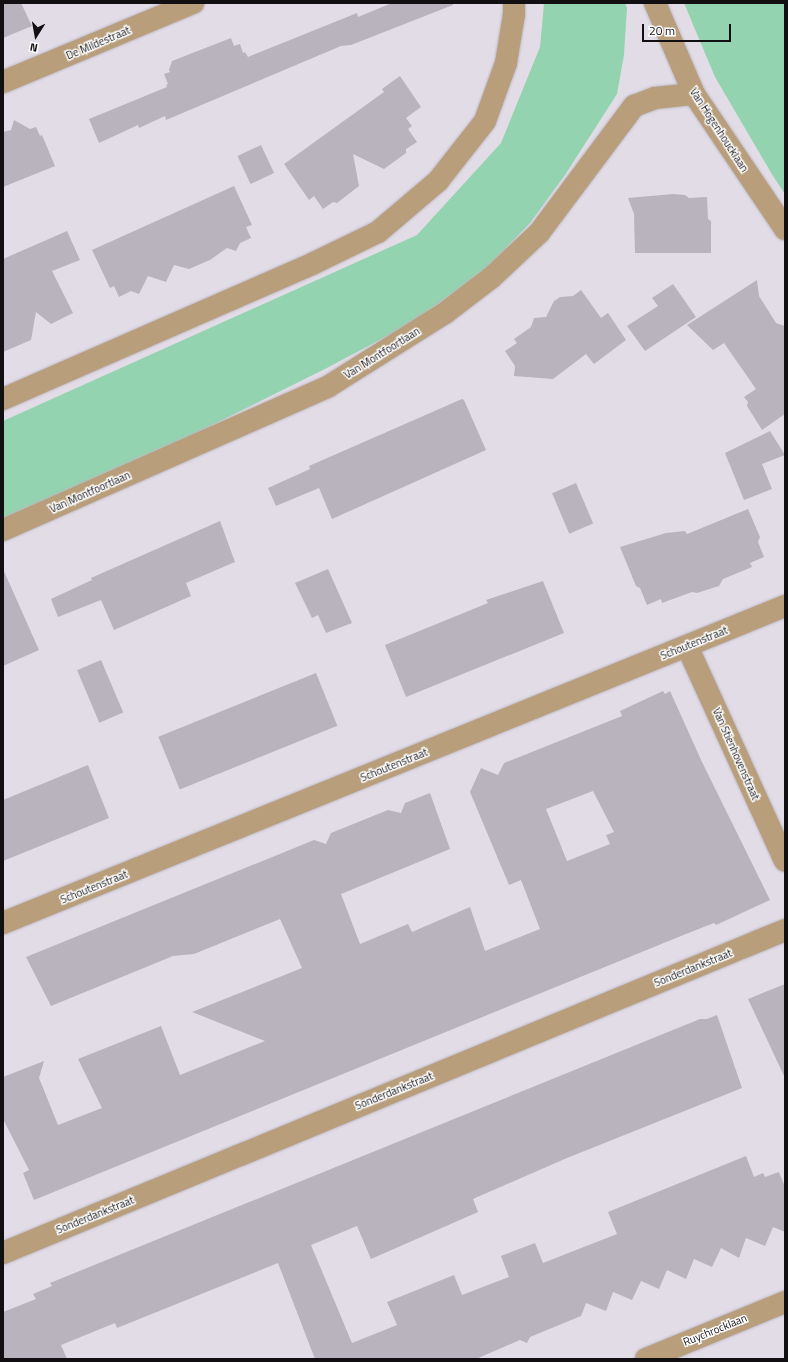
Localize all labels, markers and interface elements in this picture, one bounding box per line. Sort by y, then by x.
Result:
north arrow [16,16,56,56]
scale bar [644,16,733,42]
text: 20 m [649,21,675,40]
street label: De Mildestraat [64,24,132,62]
text: N [28,39,39,56]
street label: Van Hogenhoucklaan [687,86,751,174]
street label: Van Montfoortlaan [342,324,422,382]
street label: Van Montfoortlaan [48,468,132,516]
street label: Schoutenstraat [658,624,730,662]
street label: Van Stienhovenstraat [710,706,762,802]
street label: Schoutenstraat [358,746,430,784]
street label: Schoutenstraat [58,868,130,906]
street label: Sonderdankstraat [652,946,734,990]
street label: Sonderdankstraat [353,1069,435,1113]
street label: Sonderdankstraat [54,1193,136,1237]
street label: Ruychrocklaan [681,1311,749,1349]

